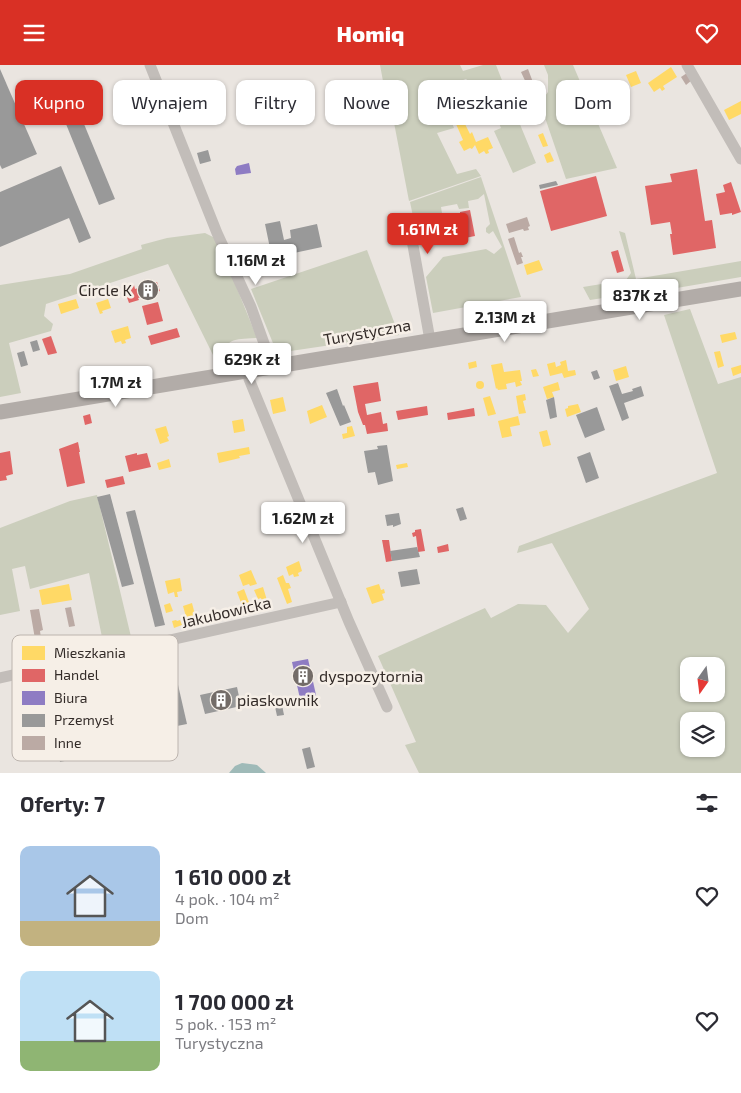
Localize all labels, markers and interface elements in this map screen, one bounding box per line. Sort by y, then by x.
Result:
icon: menu [20,19,48,47]
icon: heart [693,19,721,47]
text: Homiq [337,20,404,46]
chip: Kupno [15,80,103,125]
chip: Wynajem [113,80,226,125]
chip: Filtry [236,80,315,125]
chip: Nowe [325,80,408,125]
chip: Mieszkanie [418,80,546,125]
chip: Dom [556,80,630,125]
pin: 1.61M zł [376,213,480,255]
text: 1.61M zł [398,219,458,238]
pin: 1.16M zł [204,243,308,286]
text: 1.16M zł [227,250,285,269]
building icon: Circle K [136,278,160,302]
pin: 837K zł [594,279,686,321]
place label: Circle K [79,280,133,299]
text: 837K zł [612,285,668,304]
pin: 2.13M zł [453,301,557,343]
text: 2.13M zł [475,307,535,326]
street label: Turystyczna [322,314,412,349]
pin: 629K zł [206,343,298,385]
text: 629K zł [224,349,280,368]
pin: 1.7M zł [70,365,162,408]
text: 1.7M zł [90,372,142,391]
pin: 1.62M zł [251,501,355,544]
text: 1.62M zł [272,508,334,527]
street label: Jakubowicka [179,592,273,631]
legend [12,635,178,761]
text: Mieszkania [54,644,126,661]
north arrow [680,657,725,703]
map controls [680,657,725,757]
building icon: dyspozytornia [291,664,315,688]
text: Handel [54,666,100,683]
place label: dyspozytornia [319,666,423,685]
building icon: piaskownik [209,688,233,712]
text: Biura [54,689,87,706]
place label: piaskownik [237,690,319,709]
text: Przemysł [54,711,114,728]
button: layers [680,712,725,757]
text: Inne [54,734,81,751]
icon: filters [693,789,721,817]
text: Oferty: 7 [20,791,105,816]
text: 1 610 000 zł [175,864,291,889]
icon: home [60,866,120,926]
icon: heart [693,882,721,910]
text: 4 pok. · 104 m² [175,889,280,908]
text: Dom [175,908,209,927]
text: 1 700 000 zł [175,989,294,1014]
icon: home [60,991,120,1051]
icon: heart [693,1007,721,1035]
text: 5 pok. · 153 m² [175,1014,276,1033]
text: Turystyczna [175,1033,264,1052]

